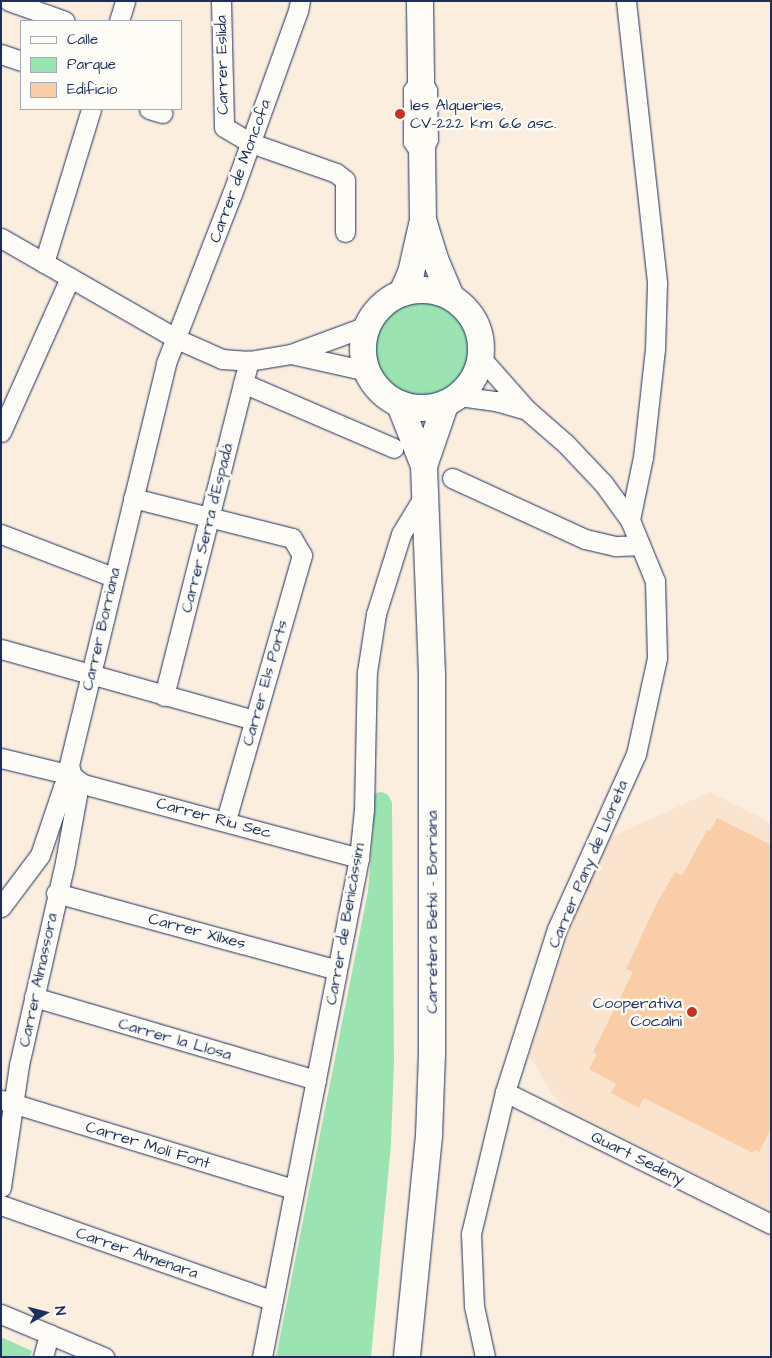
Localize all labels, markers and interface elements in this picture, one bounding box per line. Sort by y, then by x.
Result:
street label: Carrer Eslida [212,15,232,115]
legend [20,20,182,110]
text: Calle [67,29,98,50]
text: Parque [67,54,116,75]
text: Edificio [67,79,117,100]
place label: les Alqueries, CV-222 km 6.6 asc. [410,95,556,133]
street label: Carrer de Moncofa [205,97,275,245]
marker: les Alqueries, CV-222 km 6.6 asc. [394,108,406,120]
street label: Carrer Serra d'Espadà [177,441,237,615]
street label: Carrer Borriana [78,566,124,692]
street label: Carrer Els Ports [238,618,292,748]
street label: Carrer Pany de Lloreta [544,777,632,951]
street label: Carrer Riu Sec [154,793,274,843]
street label: Carretera Betxí - Borriana [422,810,442,1014]
street label: Carrer de Benicàssim [321,842,369,1006]
street label: Carrer Xilxes [146,909,248,953]
street label: Carrer Almassora [14,911,62,1049]
place label: Cooperativa Cocalni [593,993,682,1031]
marker: Cooperativa Cocalni [686,1006,698,1018]
street label: Carrer la Llosa [116,1014,234,1064]
street label: Carrer Molí Font [83,1117,213,1173]
street label: Quart Sedeny [588,1127,688,1189]
street label: Carrer Almenara [73,1223,201,1283]
north arrow [20,1288,70,1338]
text: N [49,1305,70,1317]

